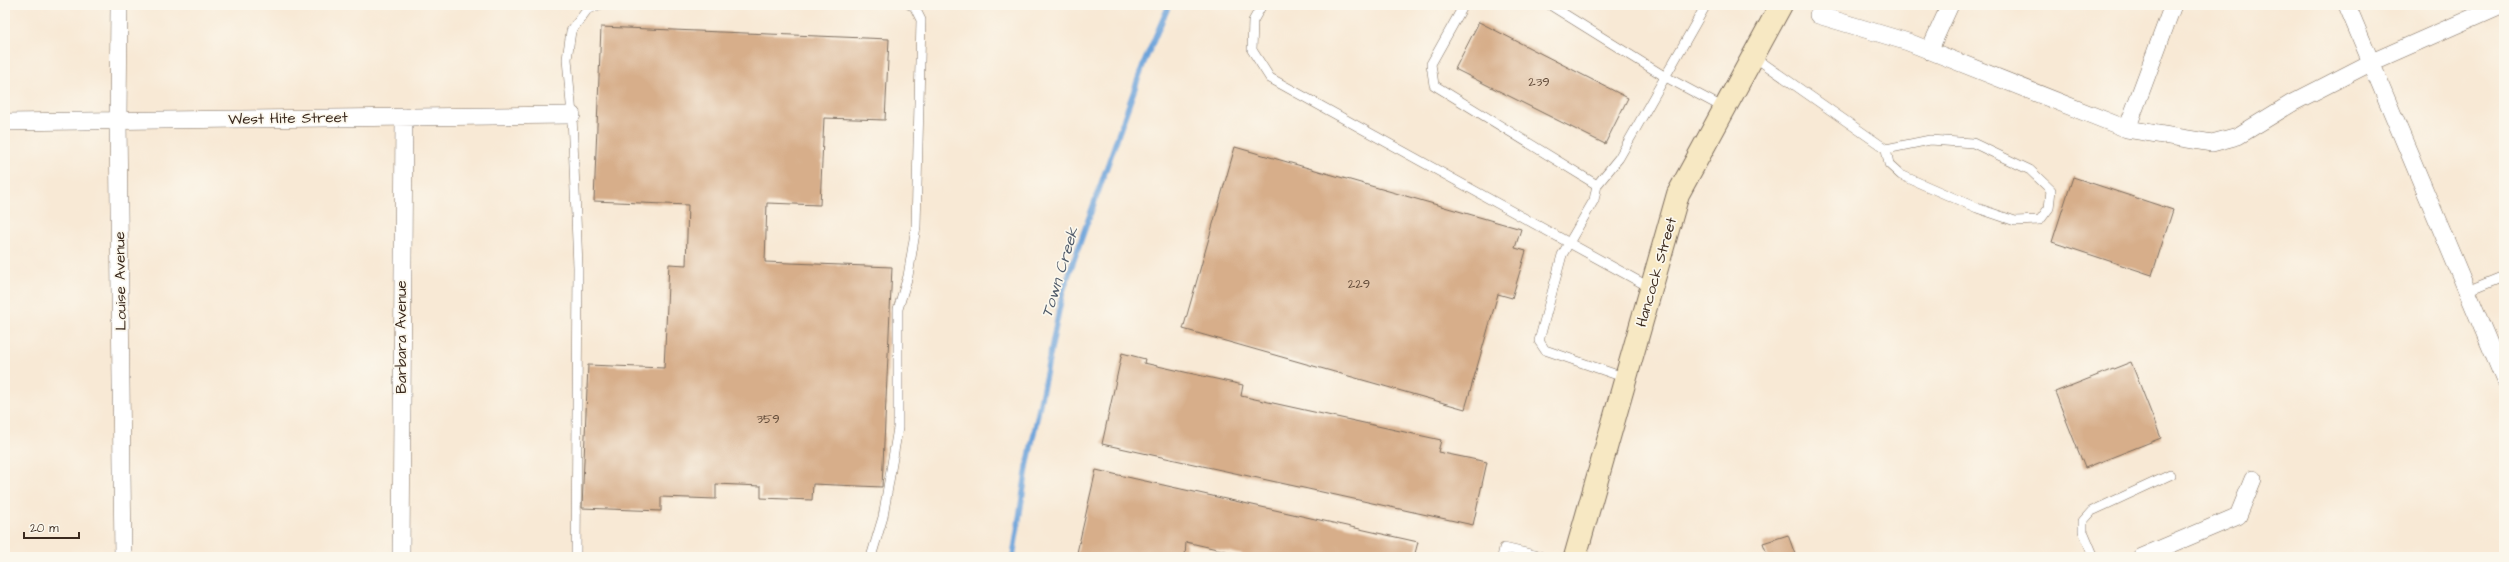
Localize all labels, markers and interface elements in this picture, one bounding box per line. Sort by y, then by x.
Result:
house number: 239 [1528,73,1550,91]
street label: West Hite Street [228,107,348,130]
street label: Hancock Street [1631,215,1682,329]
water label: Town Creek [1036,223,1085,320]
street label: Louise Avenue [109,231,132,331]
house number: 229 [1348,275,1370,293]
street label: Barbara Avenue [391,280,412,394]
house number: 359 [756,410,780,428]
scale bar [24,514,79,540]
text: 20 m [30,520,59,537]

